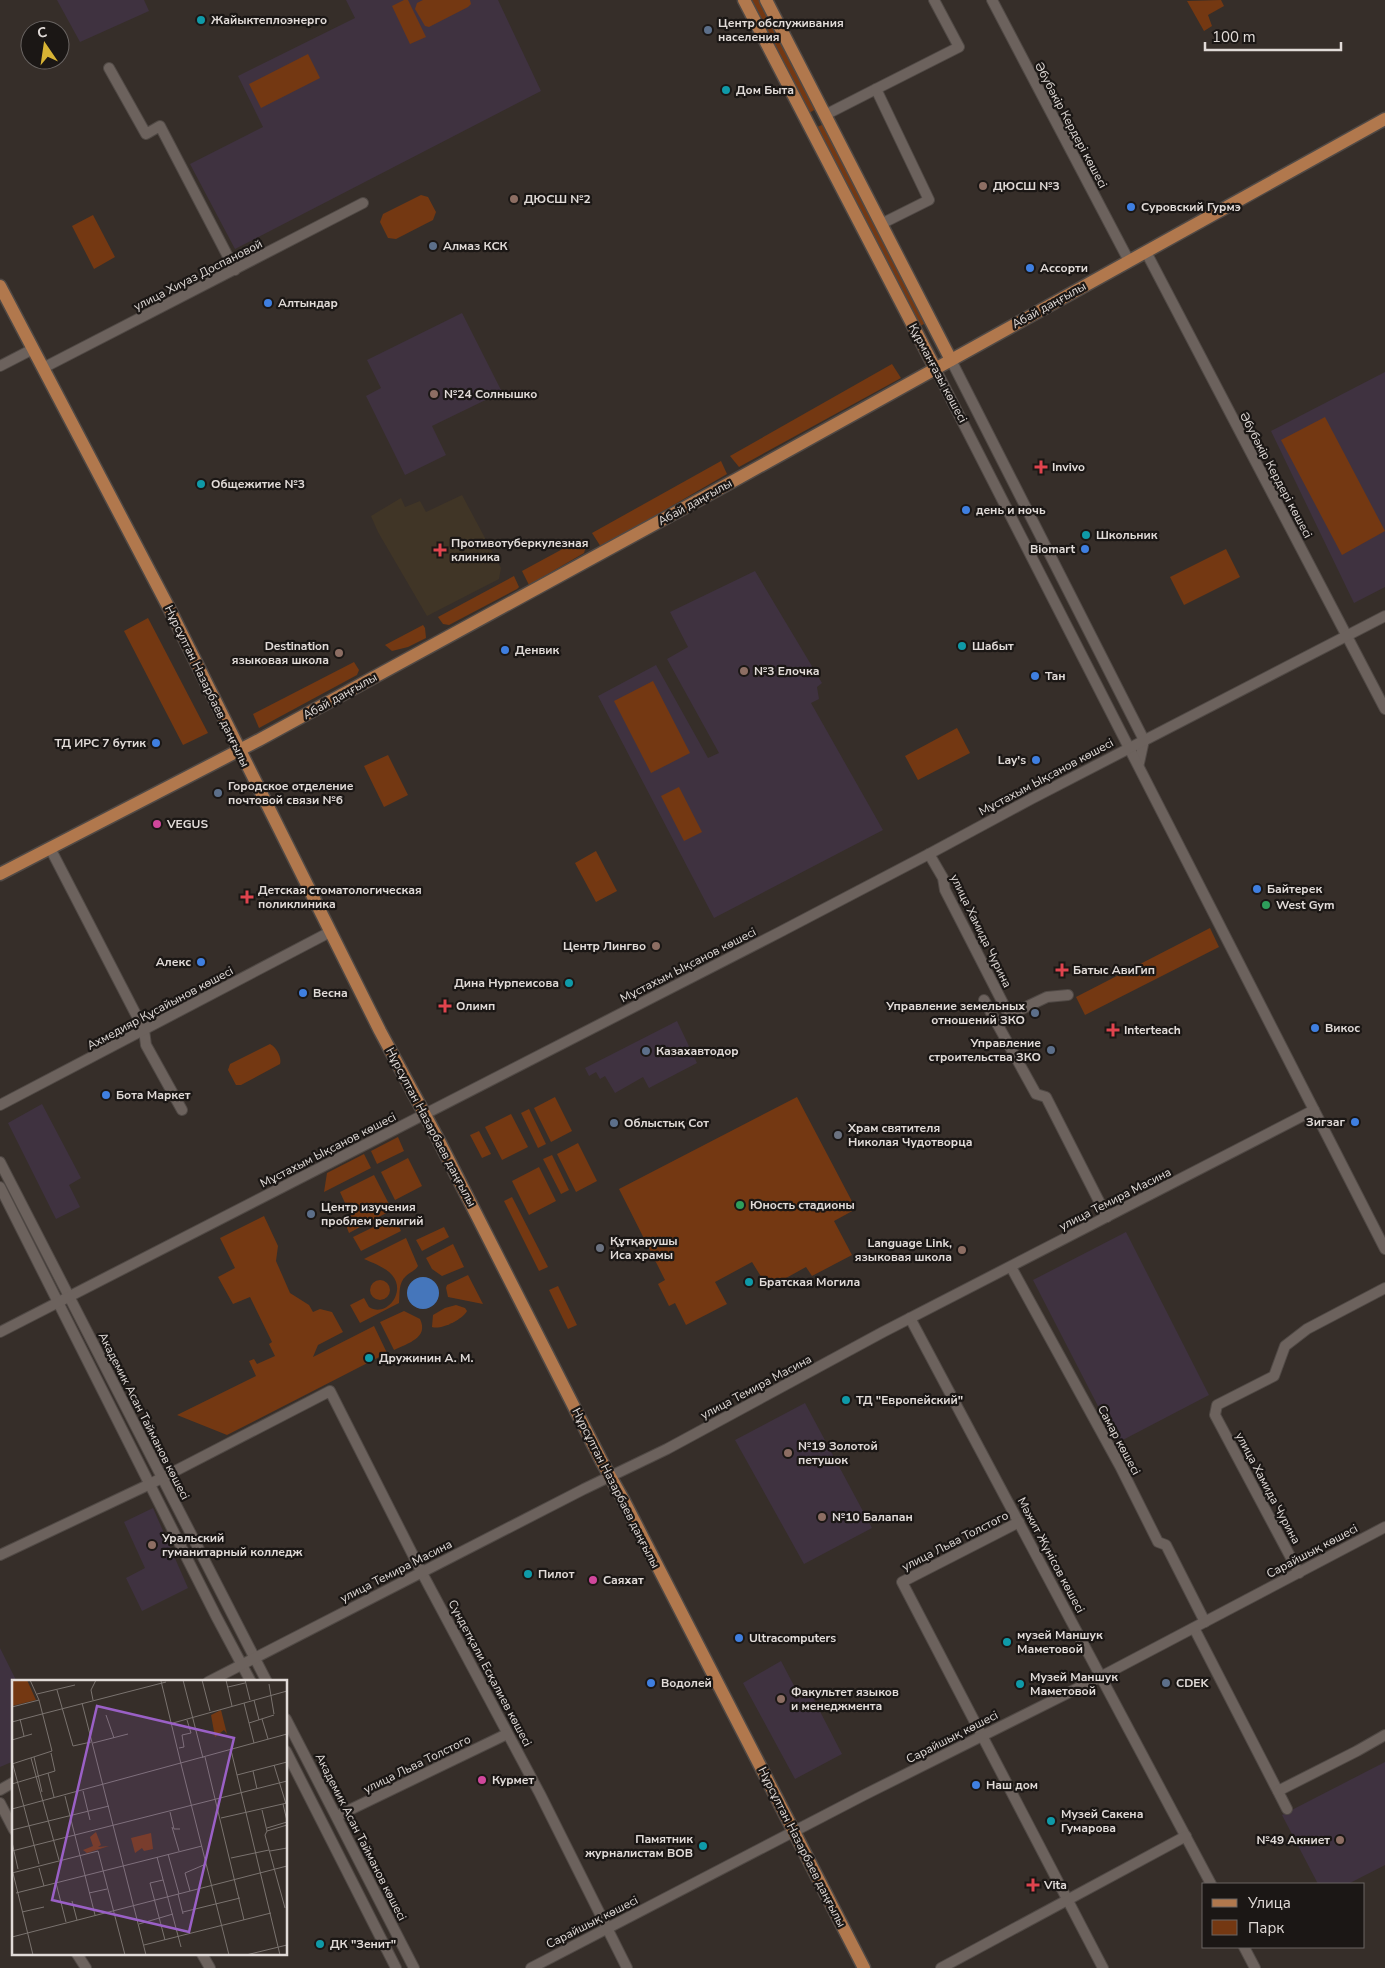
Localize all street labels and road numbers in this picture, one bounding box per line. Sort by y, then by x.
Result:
street label: Әбубәкір Кердері көшесі [1031,59,1111,191]
street label: улица Хиуаз Доспановой [131,236,265,314]
street label: Абай даңғылы [1009,278,1089,332]
street label: Құрманғазы көшесі [905,321,971,426]
street label: Әбубәкір Кердері көшесі [1236,409,1316,541]
street label: Абай даңғылы [655,475,735,529]
street label: Нұрсұлтан Назарбаев даңғылы [161,602,253,770]
street label: Абай даңғылы [300,669,380,723]
street label: Мұстахым Ықсанов көшесі [976,735,1116,819]
street label: улица Хамида Чурина [947,872,1015,990]
street label: Мұстахым Ықсанов көшесі [617,924,759,1006]
street label: Ахмедияр Құсайынов көшесі [84,963,236,1053]
street label: Нұрсұлтан Назарбаев даңғылы [382,1045,480,1209]
street label: Мұстахым Ықсанов көшесі [257,1109,399,1191]
street label: улица Темира Масина [1056,1164,1174,1234]
street label: Академик Асан Тайманов көшесі [95,1330,193,1503]
street label: улица Темира Масина [698,1351,814,1423]
street label: Самар көшесі [1094,1402,1144,1478]
street label: Нұрсұлтан Назарбаев даңғылы [568,1405,664,1571]
street label: улица Хамида Чурина [1232,1429,1304,1547]
street label: Мәжит Жүнісов көшесі [1014,1494,1088,1616]
street label: улица Льва Толстого [899,1507,1011,1575]
street label: Сарайшық көшесі [1264,1520,1360,1582]
street label: улица Темира Масина [337,1536,455,1606]
street label: Сүндетқали Есқалиев көшесі [444,1597,536,1749]
street label: Сарайшық көшесі [903,1707,1001,1767]
street label: улица Льва Толстого [361,1731,474,1797]
street label: Академик Асан Тайманов көшесі [312,1751,410,1924]
street label: Нұрсұлтан Назарбаев даңғылы [754,1764,850,1930]
street label: Сарайшық көшесі [543,1892,641,1952]

